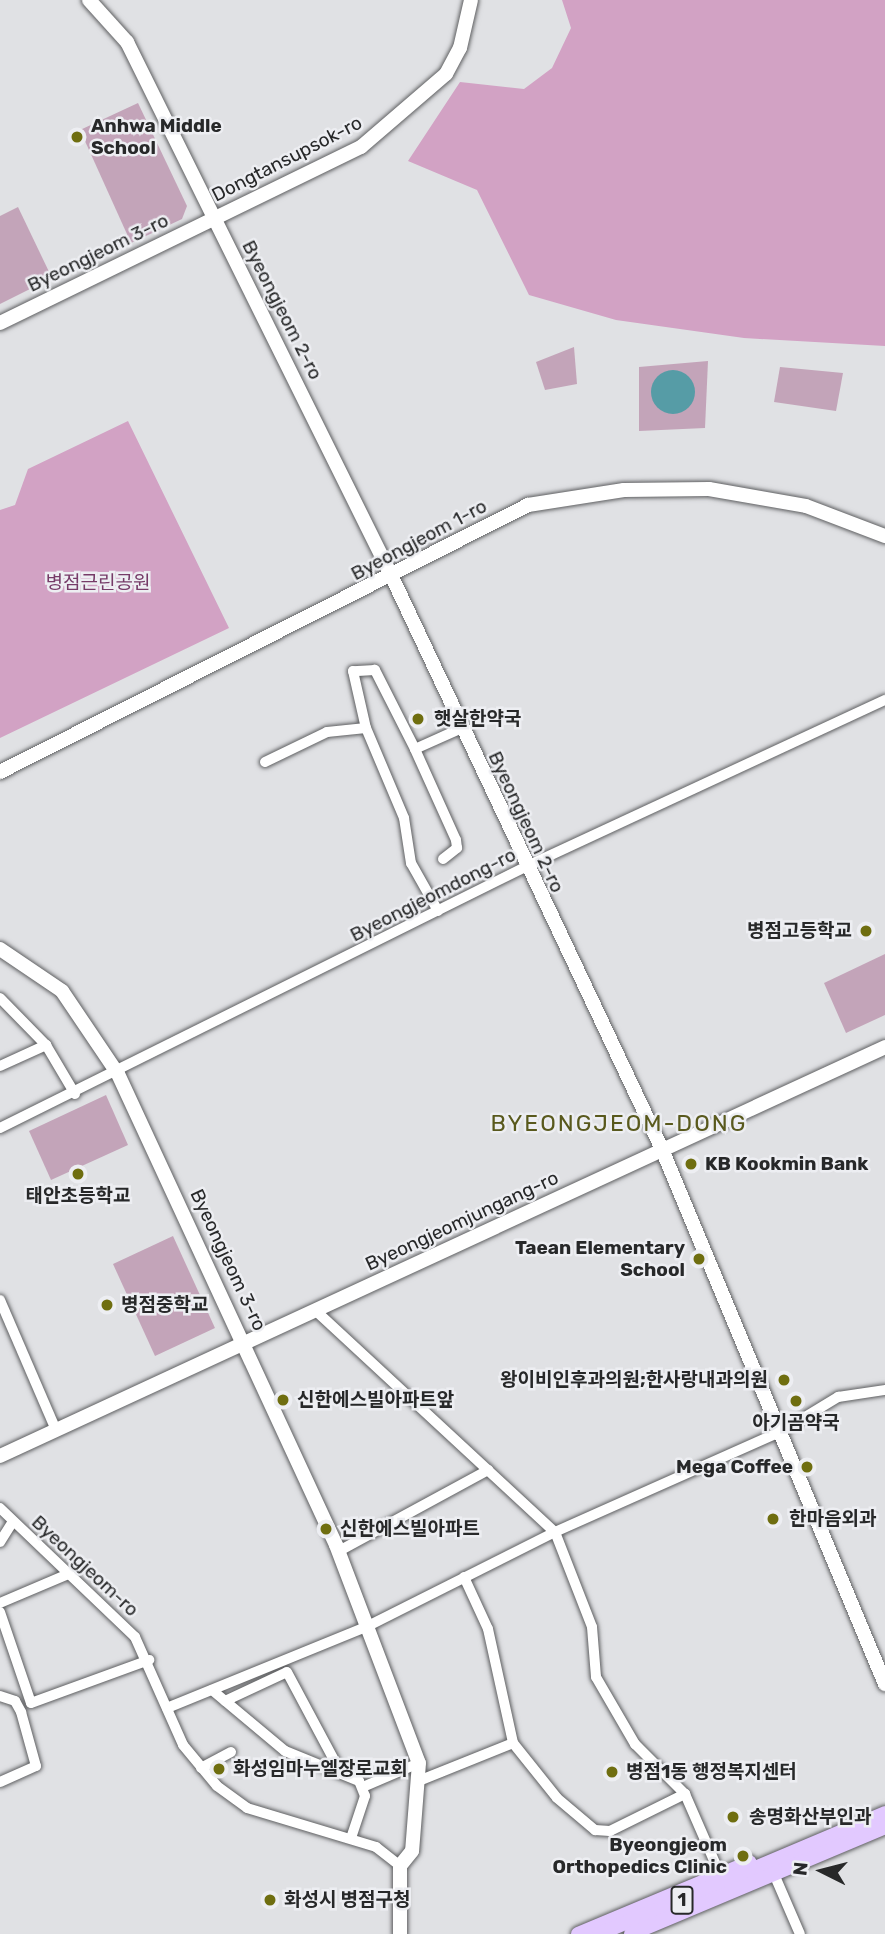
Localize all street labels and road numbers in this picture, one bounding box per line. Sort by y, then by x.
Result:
street label: Dongtansupsok-ro [208,111,366,207]
street label: Byeongjeom 3-ro [24,209,172,297]
street label: Byeongjeom 2-ro [237,237,327,383]
street label: Byeongjeom 1-ro [347,495,491,585]
street label: Byeongjeom 2-ro [483,748,569,896]
street label: Byeongjeomdong-ro [346,843,520,947]
street label: Byeongjeomjungang-ro [362,1166,562,1276]
street label: Byeongjeom 3-ro [185,1185,271,1335]
street label: Byeongjeom-ro [27,1511,143,1621]
road number: 1 [670,1886,694,1914]

